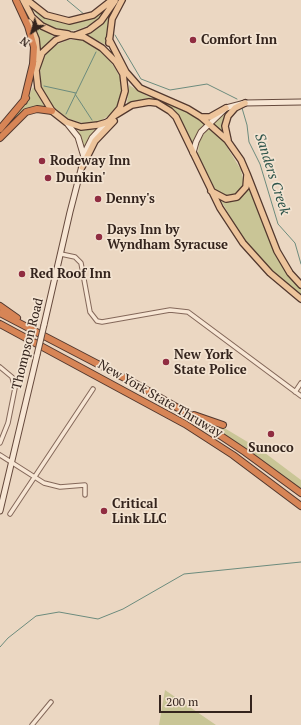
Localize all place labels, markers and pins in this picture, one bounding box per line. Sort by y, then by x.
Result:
place label: Comfort Inn [201,32,277,48]
marker: Comfort Inn [188,35,198,45]
place label: Rodeway Inn [50,153,130,169]
marker: Rodeway Inn [37,156,47,166]
place label: Dunkin' [56,170,105,186]
marker: Dunkin' [43,173,53,183]
place label: Denny's [106,191,155,207]
marker: Denny's [93,194,103,204]
place label: Days Inn by Wyndham Syracuse [107,222,228,253]
marker: Days Inn by Wyndham Syracuse [94,232,104,242]
place label: Red Roof Inn [30,266,111,282]
marker: Red Roof Inn [17,269,27,279]
place label: New York State Police [174,347,247,378]
marker: New York State Police [161,357,171,367]
marker: Sunoco [266,429,276,439]
place label: Sunoco [248,440,294,456]
place label: Critical Link LLC [112,496,167,527]
marker: Critical Link LLC [99,506,109,516]

